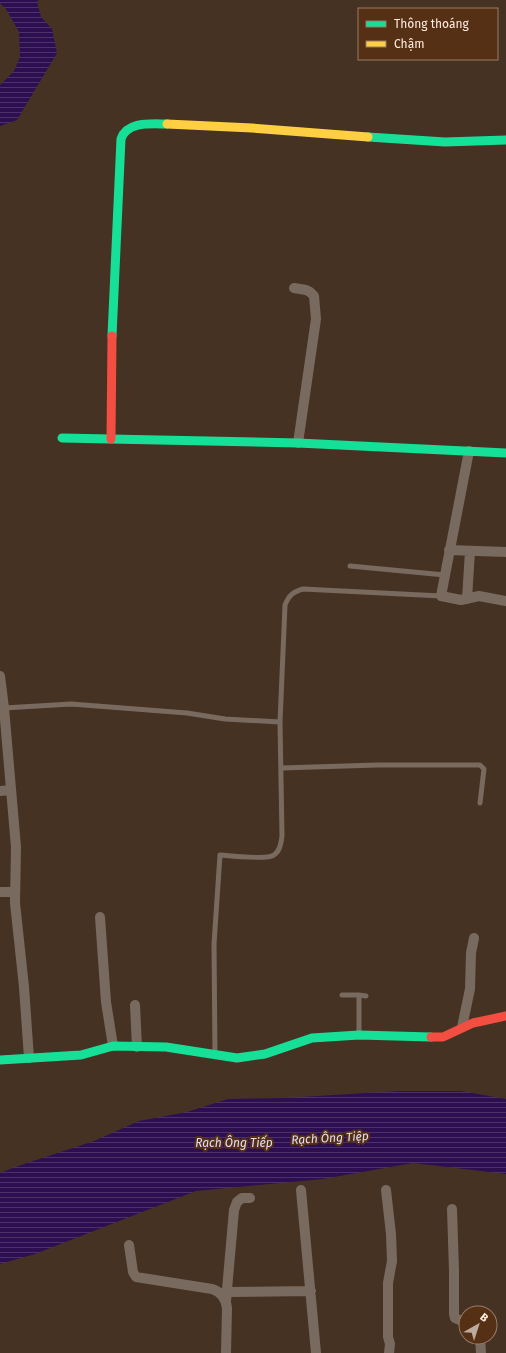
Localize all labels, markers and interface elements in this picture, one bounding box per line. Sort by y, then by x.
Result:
legend [358,8,498,60]
text: Thông thoáng [394,17,470,31]
text: Chậm [394,37,424,51]
water label: Rạch Ông Tiệp [291,1128,369,1147]
water label: Rạch Ông Tiếp [195,1135,273,1150]
north arrow [458,1305,498,1345]
text: B [477,1310,491,1325]

